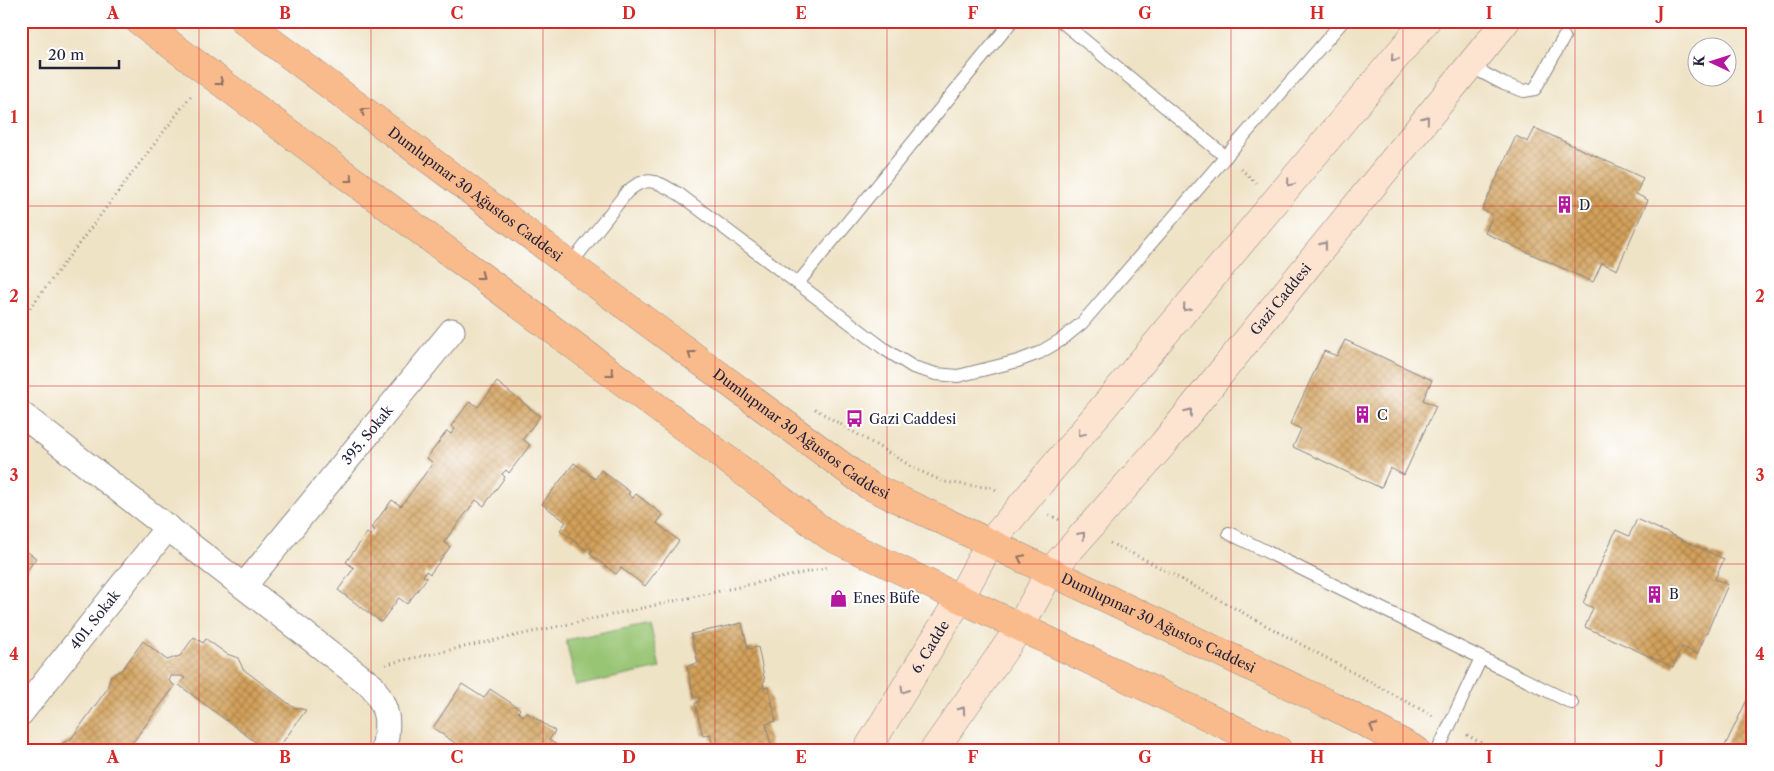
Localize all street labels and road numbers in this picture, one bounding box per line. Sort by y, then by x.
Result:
street label: Dumlupınar 30 Ağustos Caddesi [385,123,566,265]
street label: Gazi Caddesi [1246,260,1315,339]
street label: Dumlupınar 30 Ağustos Caddesi [710,365,893,503]
street label: 395. Sokak [338,401,397,468]
street label: Dumlupınar 30 Ağustos Caddesi [1058,569,1258,677]
street label: 401. Sokak [66,586,124,653]
street label: 6. Cadde [907,617,953,677]

